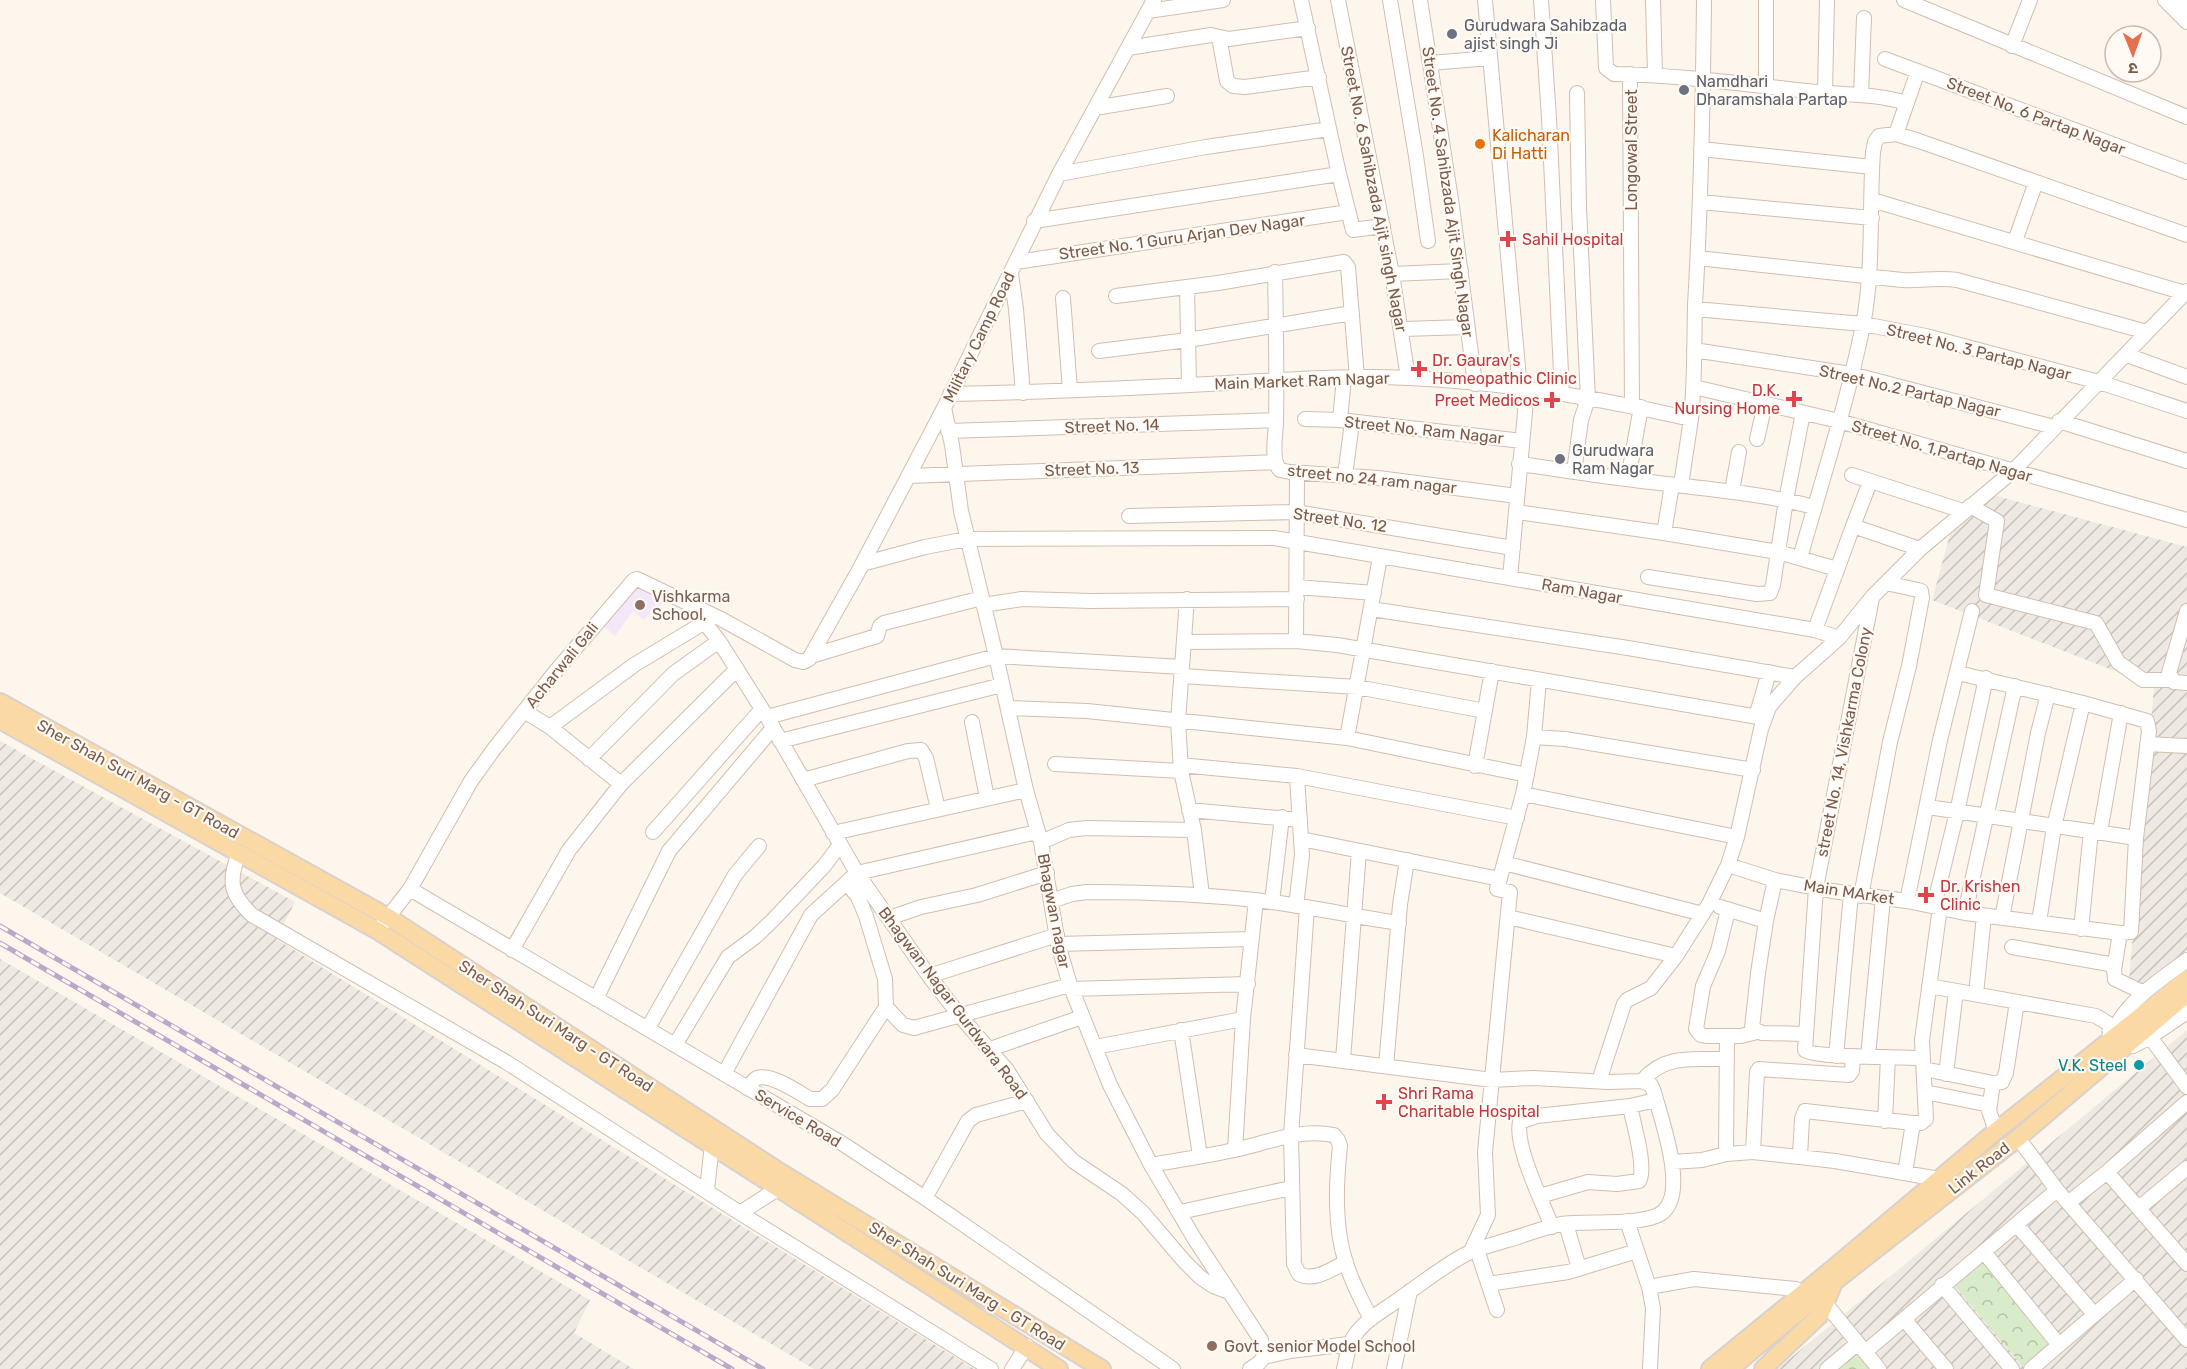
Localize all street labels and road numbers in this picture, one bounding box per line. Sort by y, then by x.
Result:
street label: Street No. 6 Sahibzada Ajit singh Nagar [1337,44,1411,334]
street label: Street No. 4 Sahibzada Ajit Singh Nagar [1418,45,1478,339]
street label: Street No. 6 Partap Nagar [1944,73,2128,159]
street label: Longowal Street [1622,89,1641,211]
street label: Street No. 1 Guru Arjan Dev Nagar [1058,210,1306,264]
street label: Military Camp Road [939,269,1019,405]
street label: Street No. 3 Partap Nagar [1885,320,2073,384]
street label: Street No.2 Partap Nagar [1817,361,2003,421]
street label: Main Market Ram Nagar [1214,368,1390,394]
street label: Street No. Ram Nagar [1343,412,1505,448]
street label: Street No. 14 [1064,415,1160,437]
street label: Street No. 1,Partap Nagar [1850,416,2034,486]
street label: Street No. 13 [1044,458,1140,480]
street label: street no 24 ram nagar [1286,461,1458,497]
street label: Street No. 12 [1292,504,1388,536]
street label: Ram Nagar [1540,575,1624,607]
street label: Acharwali Gali [522,618,602,712]
street label: street No. 14, Vishkarma Colony [1812,625,1876,859]
street label: Sher Shah Suri Marg - GT Road [34,715,242,843]
street label: Bhagwan nagar [1034,852,1074,970]
street label: Main MArket [1802,875,1896,909]
street label: Bhagwan Nagar Gurdwara Road [874,903,1032,1103]
street label: Sher Shah Suri Marg - GT Road [455,956,657,1096]
street label: Service Road [751,1085,845,1151]
street label: Link Road [1945,1138,2013,1198]
street label: Sher Shah Suri Marg - GT Road [865,1218,1069,1354]

